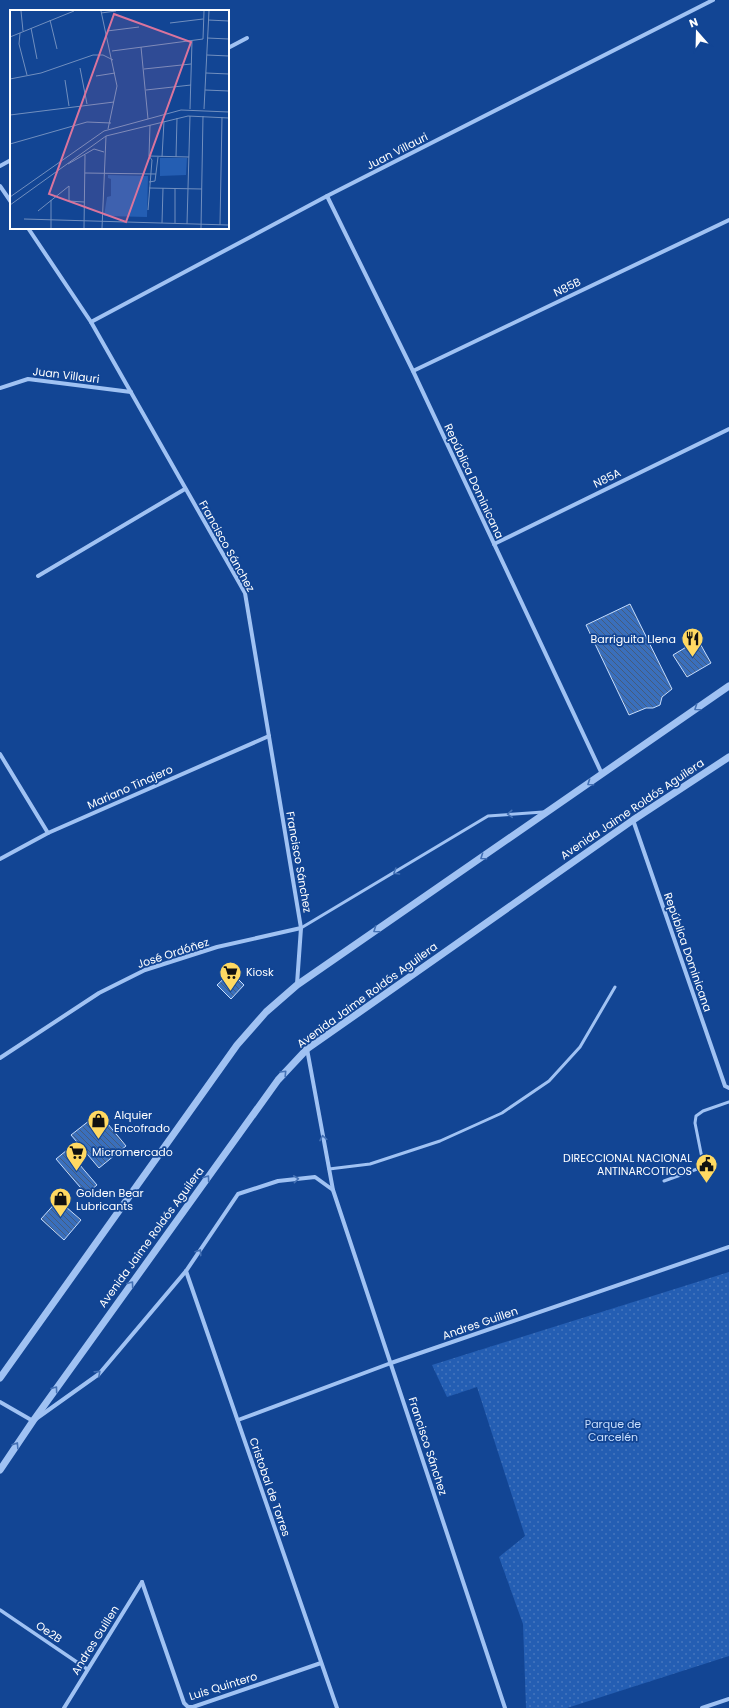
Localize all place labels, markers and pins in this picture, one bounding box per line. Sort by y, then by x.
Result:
restaurant icon: Barriguita Llena [679,626,705,659]
place label: Barriguita Llena [591,631,676,647]
supermarket icon: Kiosk [218,959,244,992]
place label: Kiosk [246,964,274,980]
place label: Alquier Encofrado [114,1107,170,1136]
shop icon: Alquier Encofrado [86,1108,112,1141]
supermarket icon: Micromercado [63,1139,89,1172]
place label: Micromercado [92,1144,173,1160]
place label: DIRECCIONAL NACIONAL ANTINARCOTICOS [563,1150,692,1179]
public building icon: DIRECCIONAL NACIONAL ANTINARCOTICOS [694,1151,720,1184]
place label: Golden Bear Lubricants [76,1185,144,1214]
shop icon: Golden Bear Lubricants [48,1186,74,1219]

